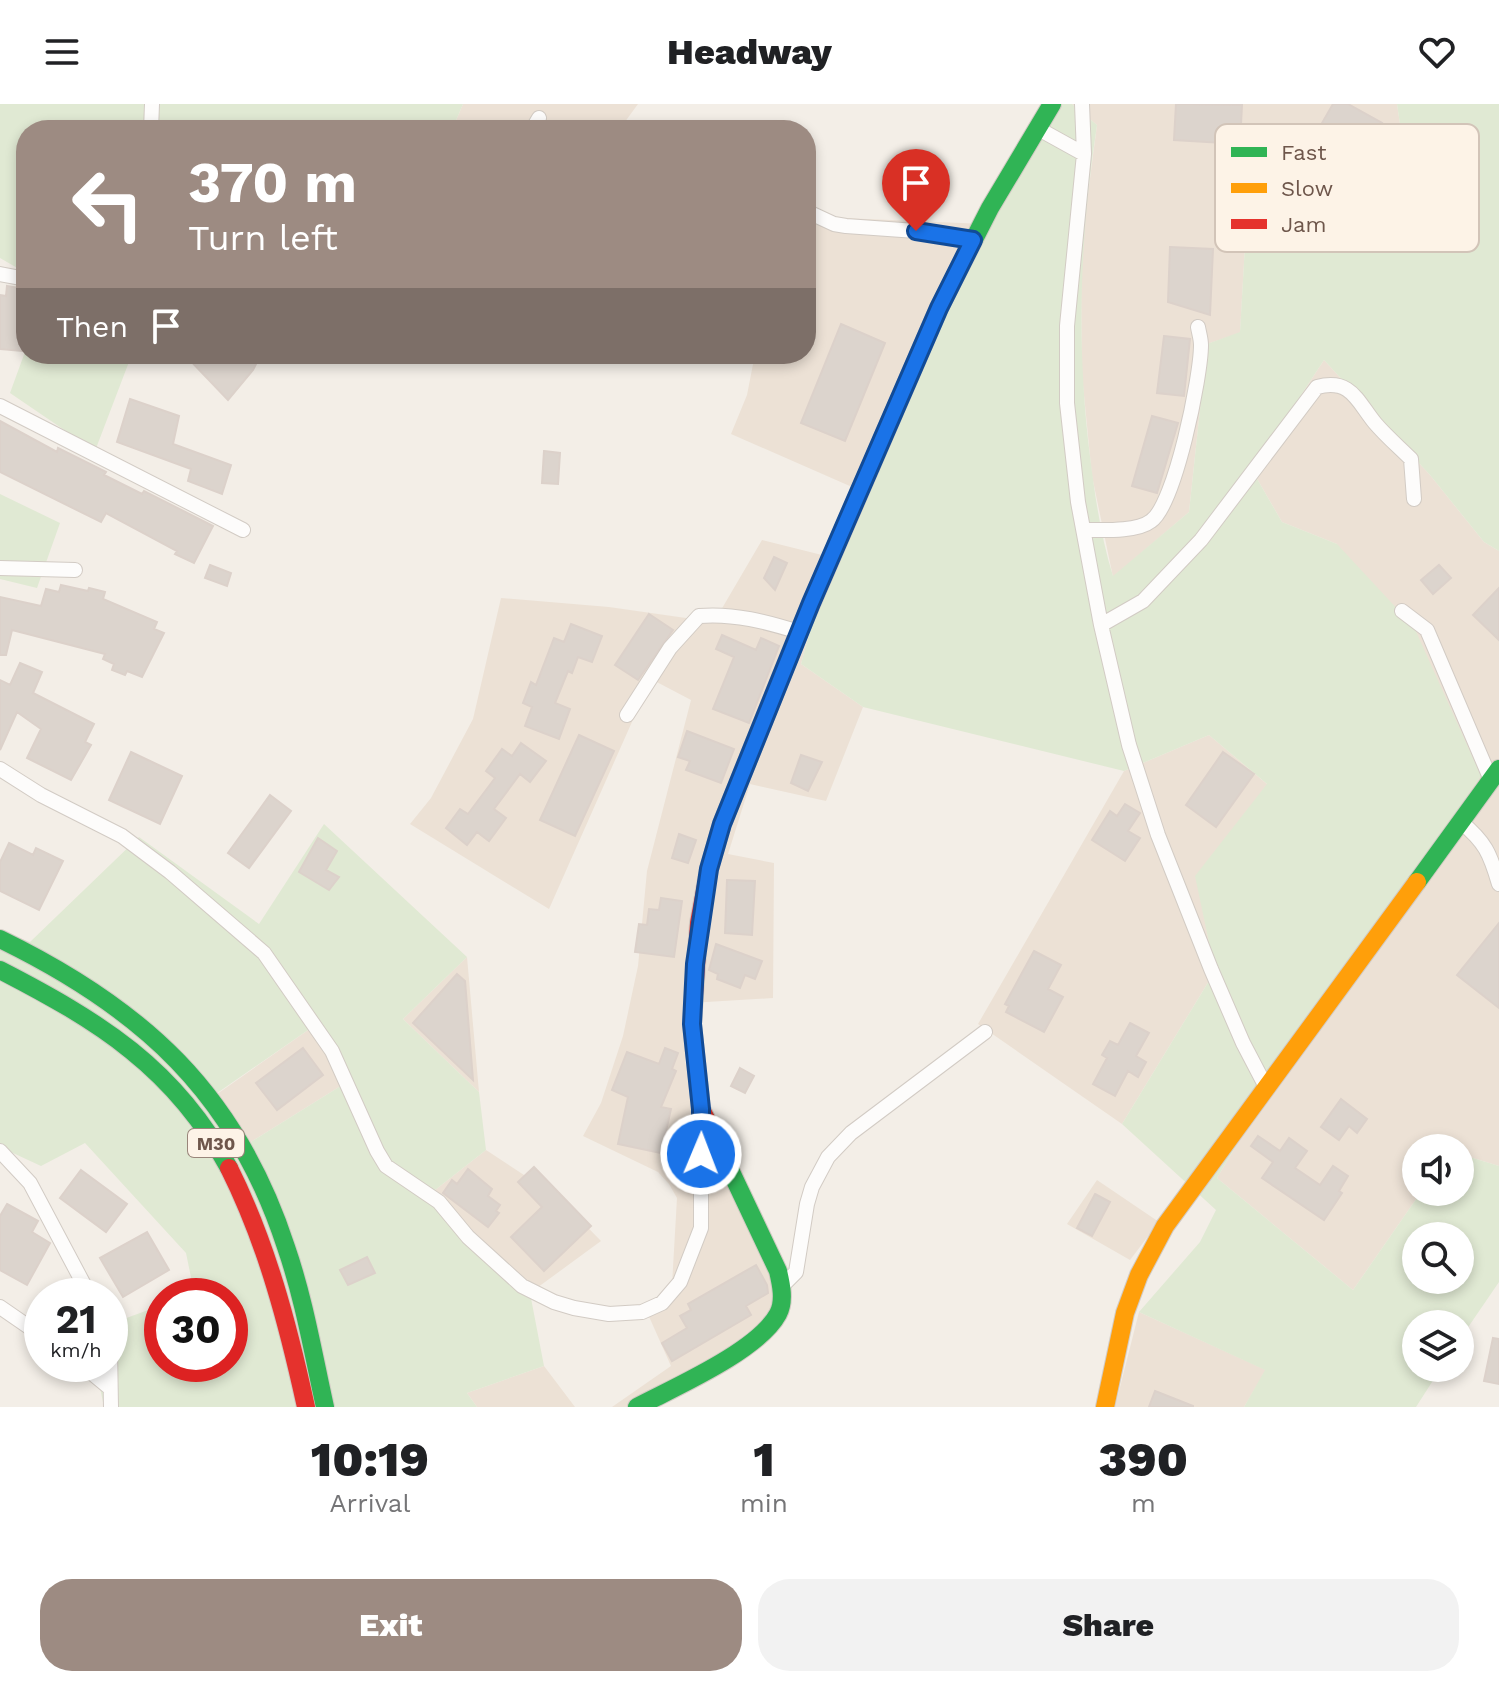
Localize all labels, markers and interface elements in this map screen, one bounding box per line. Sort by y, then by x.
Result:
icon: menu [40,30,84,74]
icon: heart [1415,30,1459,74]
text: Headway [667,31,832,73]
legend [1215,124,1479,252]
text: Fast [1281,140,1327,165]
pin [882,149,950,231]
text: 370 m [188,150,357,216]
icon: left [56,152,160,256]
icon: arrive [894,161,938,205]
text: Slow [1281,176,1333,201]
text: Jam [1281,212,1326,237]
text: Turn left [188,217,338,259]
icon: arrive [144,304,188,348]
text: Then [56,309,128,344]
position arrow [659,1112,743,1196]
road number: M30 [188,1129,244,1157]
map controls [1402,1134,1474,1382]
button: sound [1402,1134,1474,1206]
button: search [1402,1222,1474,1294]
speed limit sign: 30 [144,1278,248,1382]
text: 21 [55,1296,97,1343]
button: layers [1402,1310,1474,1382]
text: km/h [50,1338,102,1362]
text: 10:19 [311,1431,429,1488]
text: 1 [753,1431,775,1488]
text: 390 [1099,1431,1188,1488]
text: Arrival [329,1488,411,1518]
text: min [740,1488,788,1518]
text: m [1131,1488,1156,1518]
button: Exit [40,1579,742,1671]
button: Share [758,1579,1459,1671]

